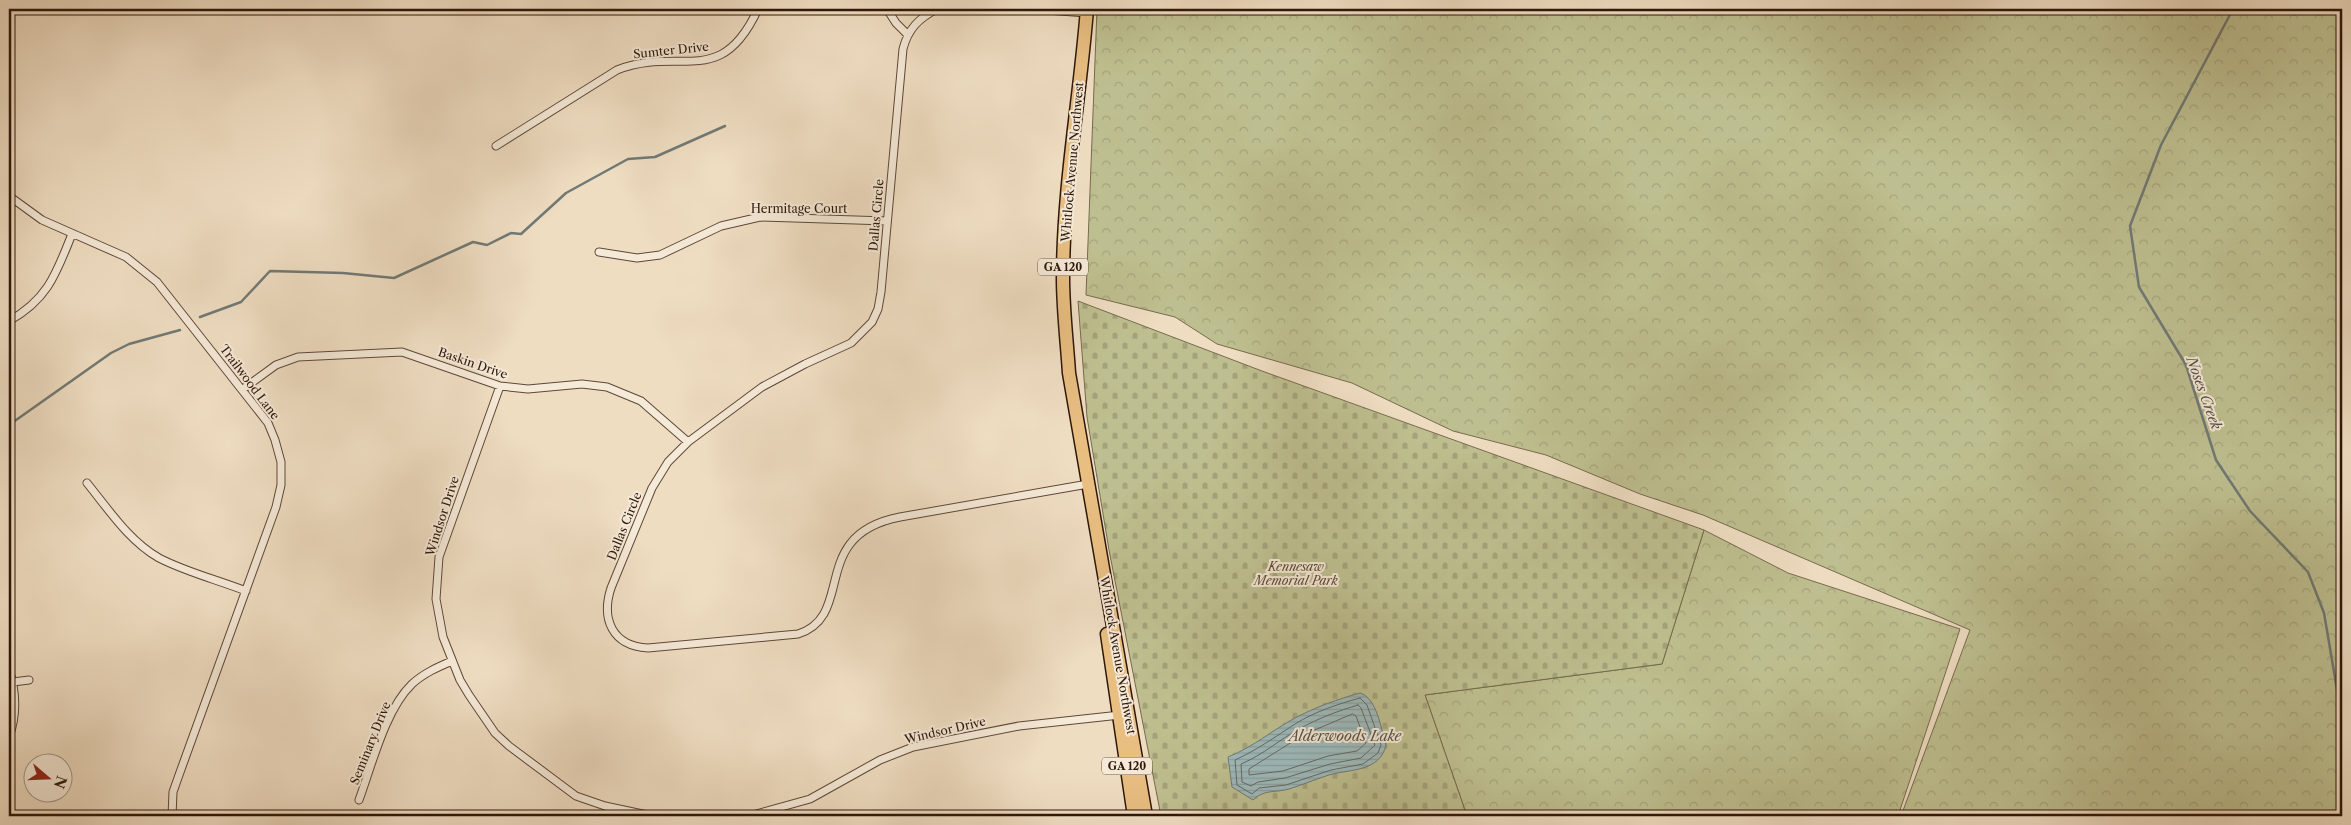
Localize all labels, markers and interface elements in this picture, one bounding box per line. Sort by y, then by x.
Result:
street label: Sumter Drive [632,39,710,61]
street label: Whitlock Avenue Northwest [1057,81,1087,244]
street label: Dallas Circle [865,178,887,252]
street label: Hermitage Court [751,201,848,216]
road number: GA 120 [1038,258,1088,276]
street label: Trailwood Lane [217,342,283,423]
street label: Baskin Drive [436,344,510,382]
water label: Noses Creek [2182,353,2226,433]
street label: Windsor Drive [422,474,462,559]
street label: Dallas Circle [603,489,645,562]
park label: Kennesaw Memorial Park [1252,559,1339,588]
street label: Whitlock Avenue Northwest [1097,574,1139,736]
street label: Seminary Drive [347,699,394,787]
street label: Windsor Drive [902,713,988,747]
water label: Alderwoods Lake [1287,727,1403,745]
north arrow [22,752,72,802]
road number: GA 120 [1102,758,1152,774]
text: N [50,774,71,791]

